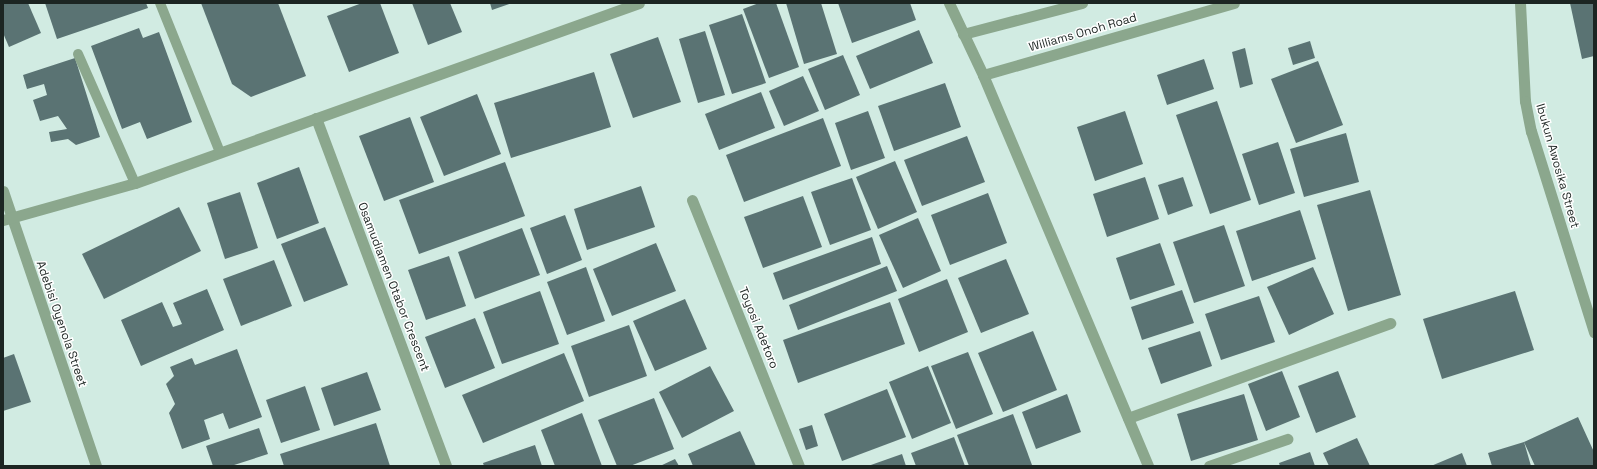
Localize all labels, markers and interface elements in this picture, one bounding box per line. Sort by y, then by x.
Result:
street label: Williams Onoh Road [1027,11,1139,55]
street label: Ibukun Awosika Street [1532,102,1582,230]
street label: Osamudiamen Otabor Crescent [354,200,432,374]
street label: Adebisi Oyenola Street [33,259,89,389]
street label: Toyosi Adetoro [735,285,781,371]

